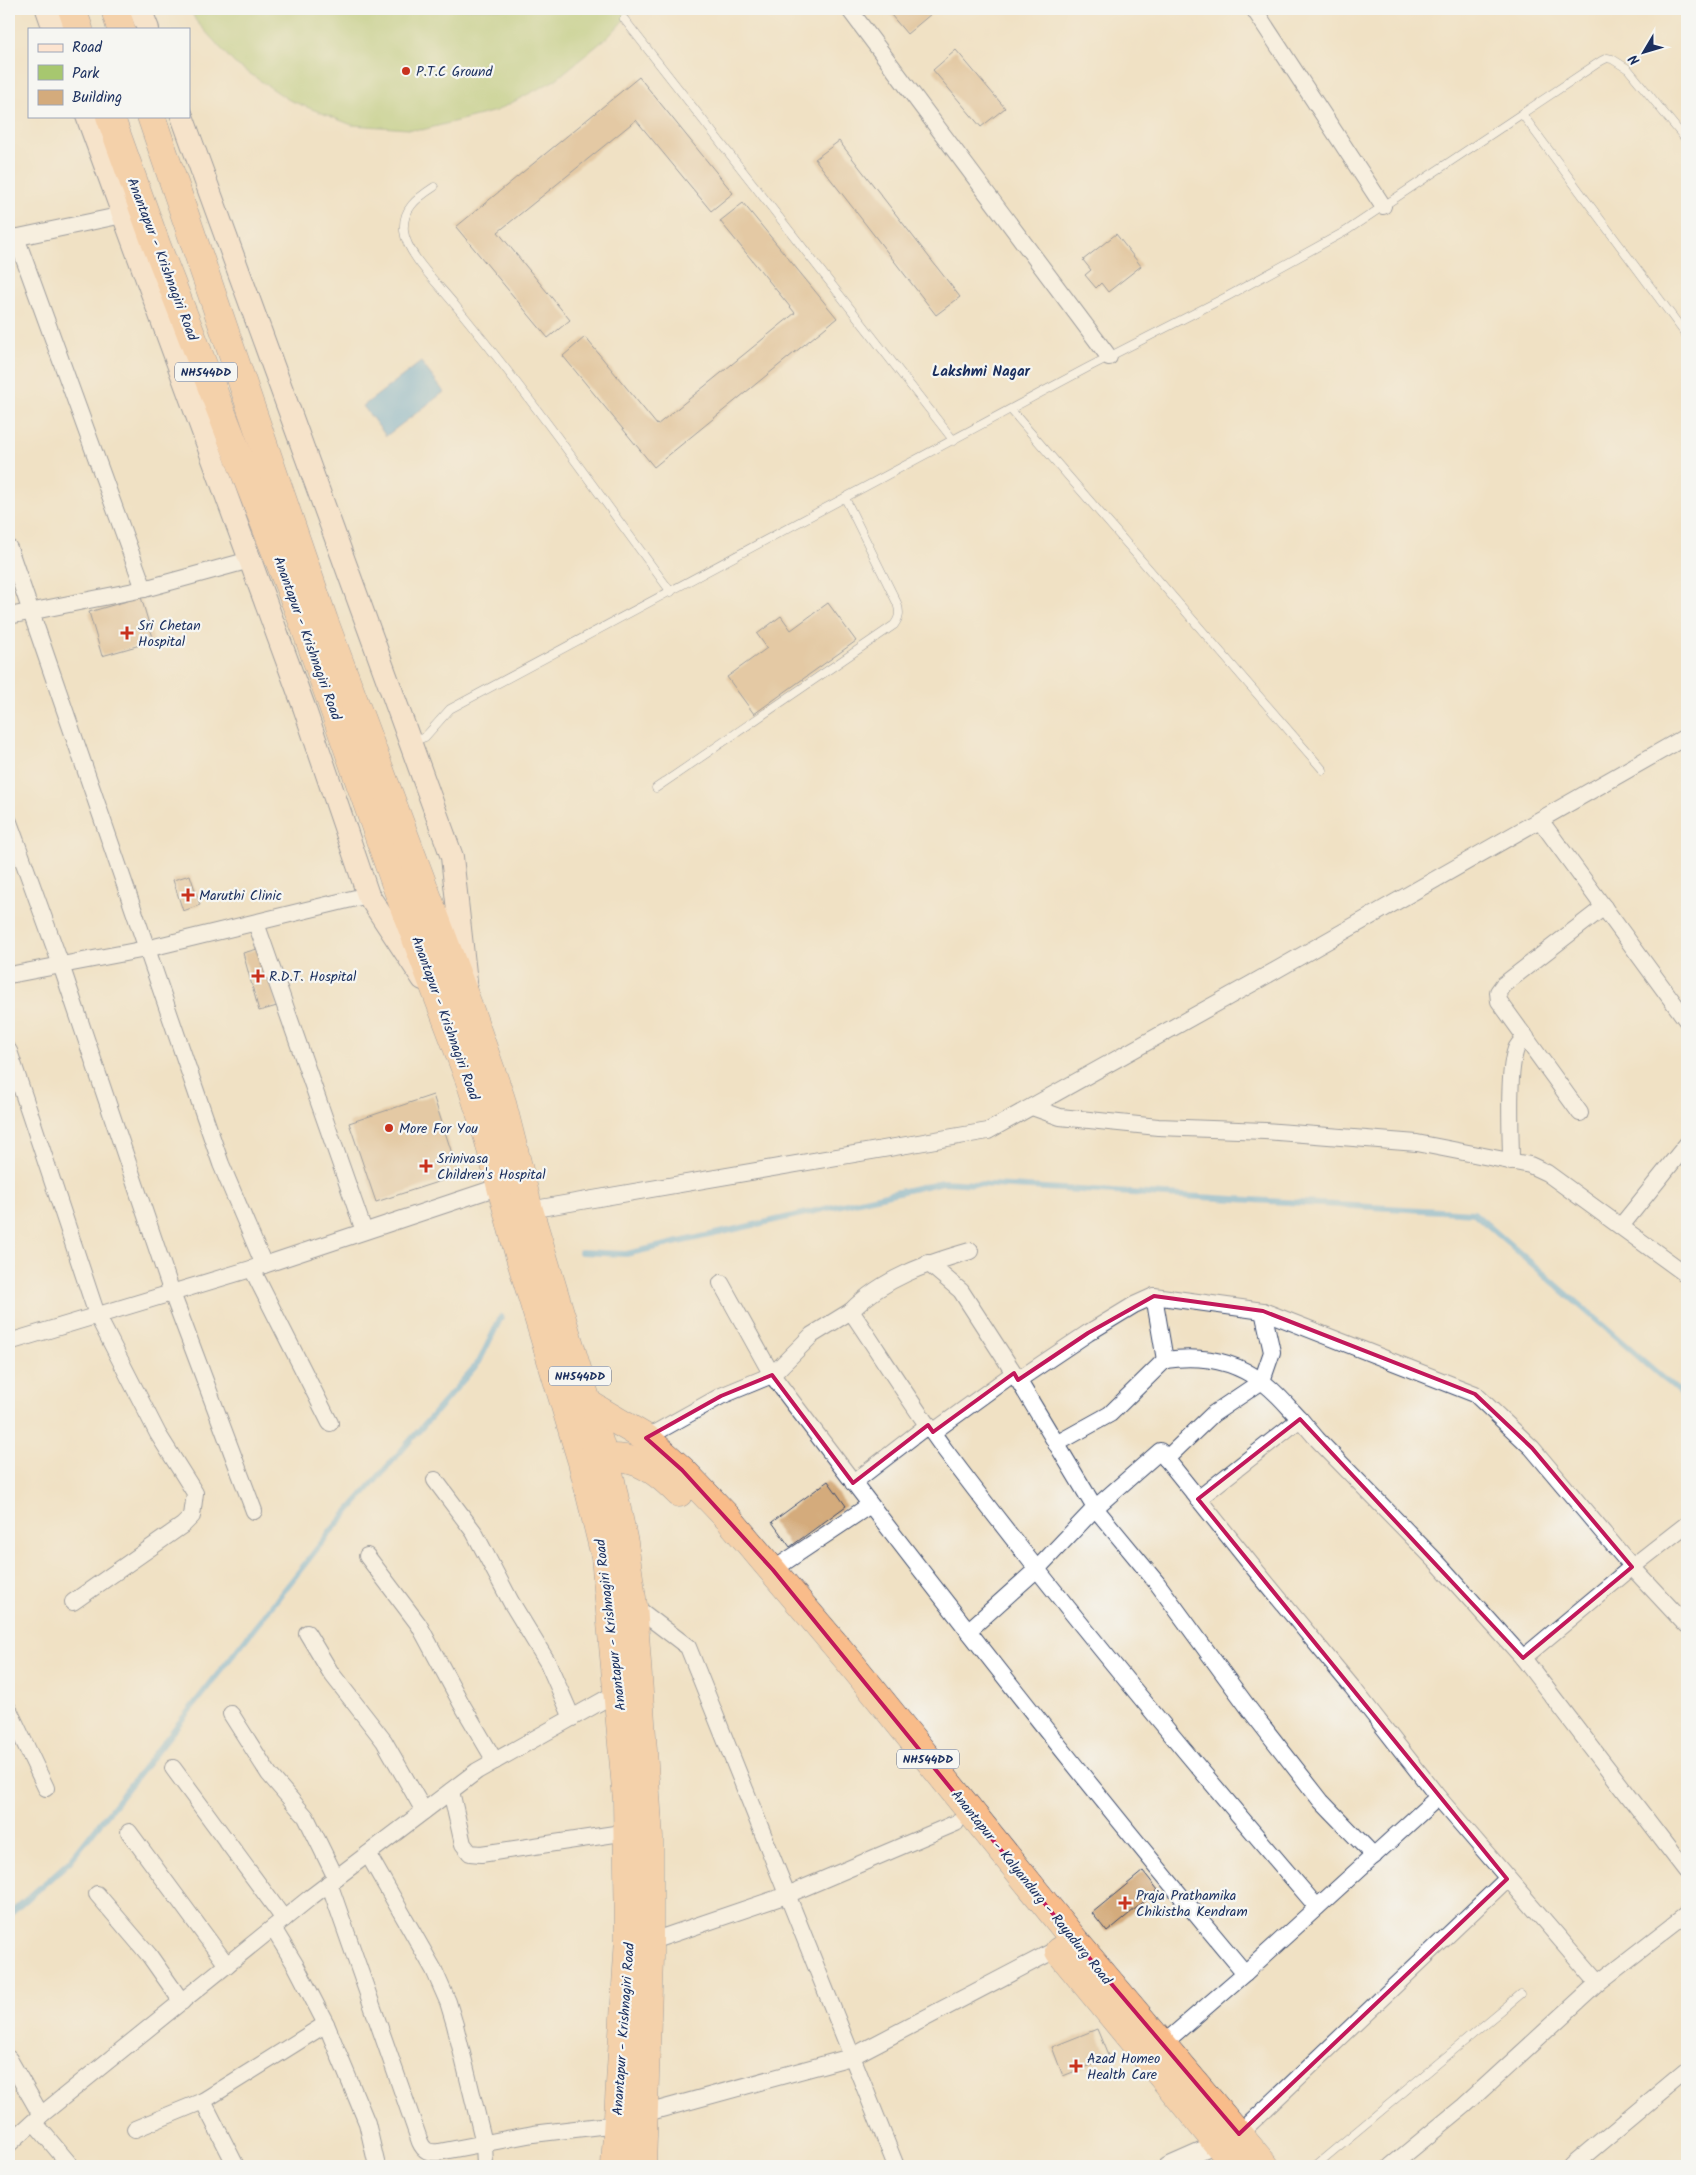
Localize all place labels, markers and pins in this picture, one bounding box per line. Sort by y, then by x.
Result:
place label: P.T.C Ground [416,61,493,83]
marker: P.T.C Ground [400,65,412,77]
place label: Sri Chetan Hospital [138,615,201,653]
marker: Sri Chetan Hospital [120,626,134,640]
place label: Maruthi Clinic [199,885,282,907]
marker: Maruthi Clinic [181,888,195,902]
place label: R.D.T. Hospital [269,966,357,988]
marker: R.D.T. Hospital [251,969,265,983]
place label: More For You [399,1118,478,1140]
marker: More For You [383,1122,395,1134]
place label: Srinivasa Children's Hospital [437,1148,546,1186]
marker: Srinivasa Children's Hospital [419,1159,433,1173]
place label: Praja Prathamika Chikistha Kendram [1136,1885,1248,1923]
marker: Praja Prathamika Chikistha Kendram [1118,1896,1132,1910]
place label: Azad Homeo Health Care [1087,2048,1160,2086]
marker: Azad Homeo Health Care [1069,2059,1083,2073]

